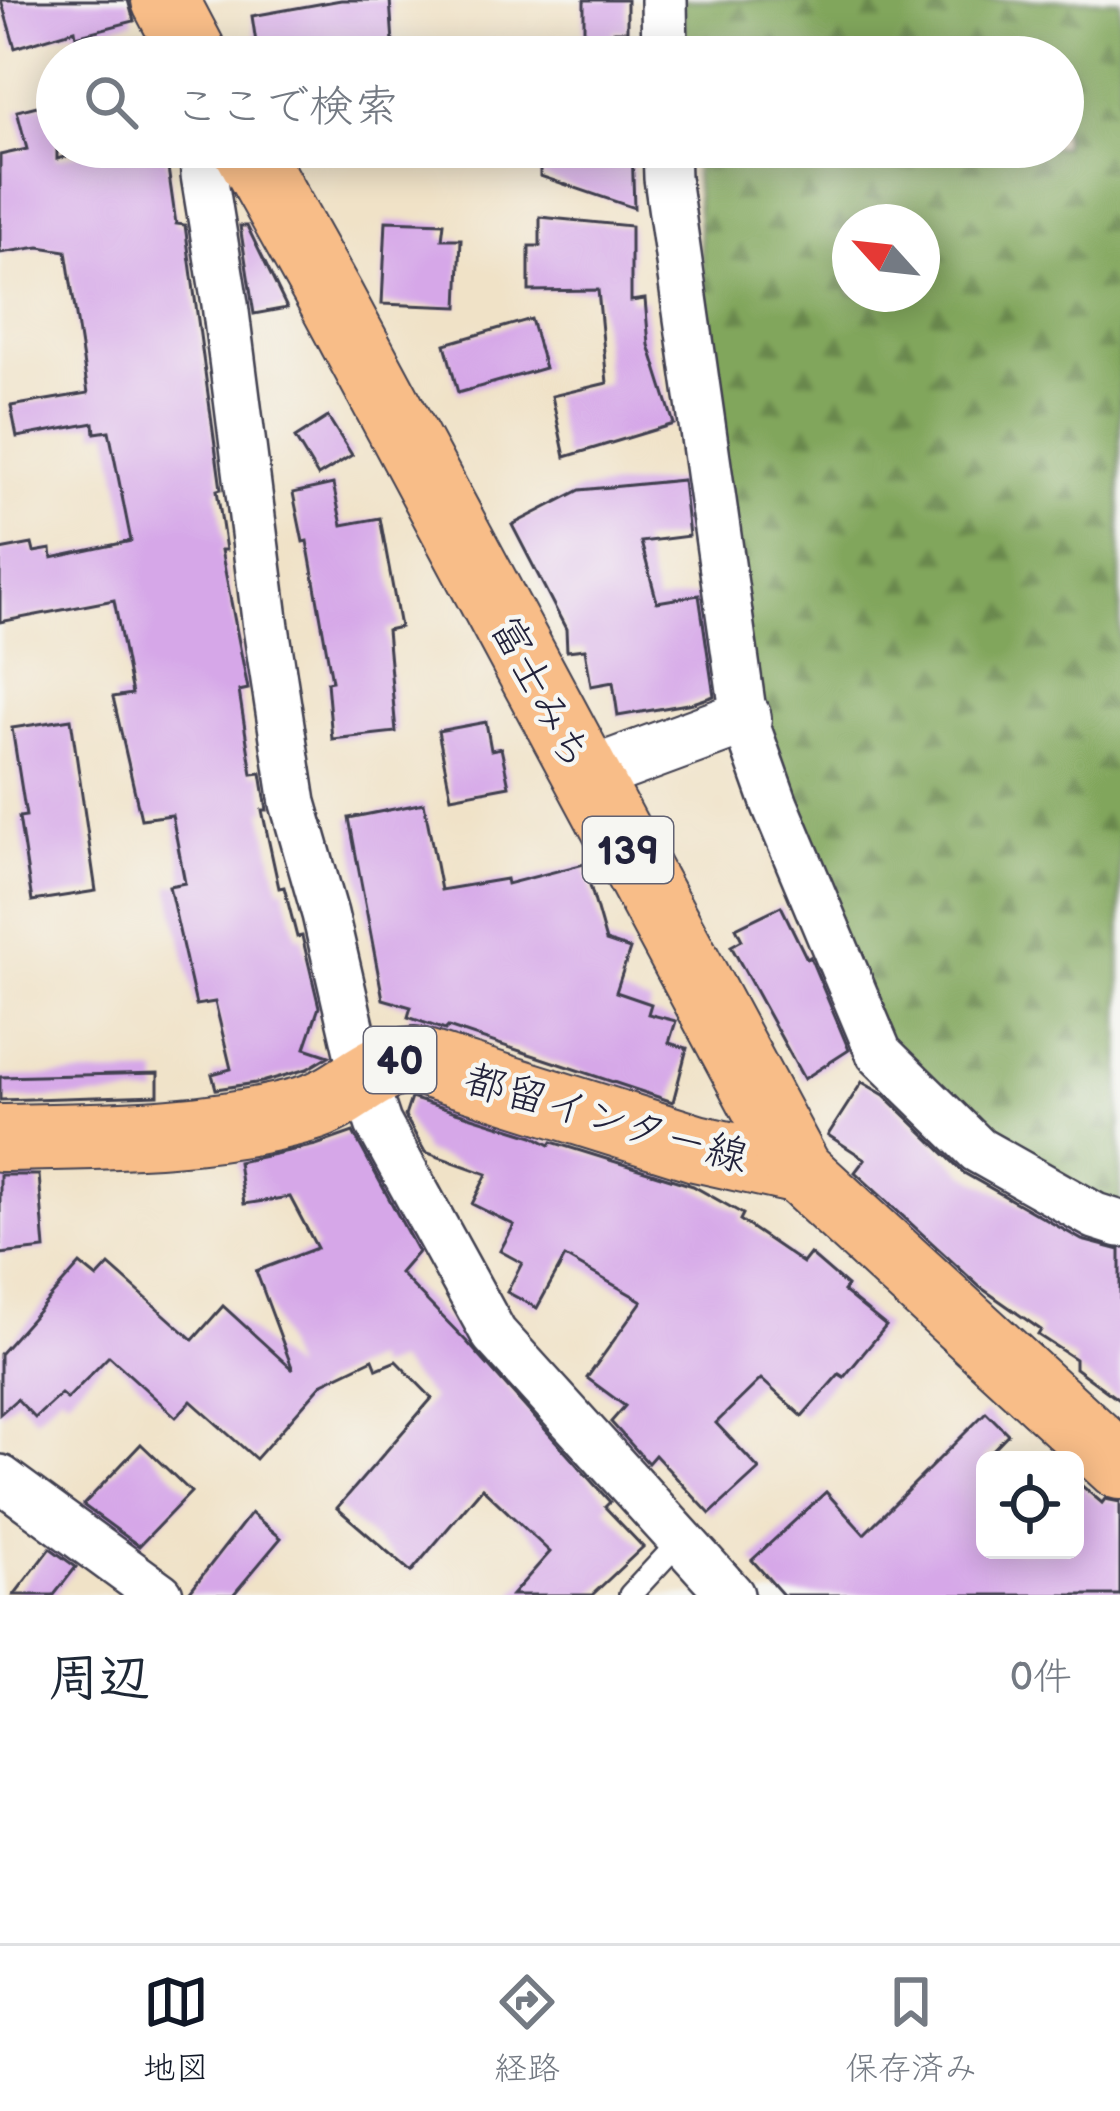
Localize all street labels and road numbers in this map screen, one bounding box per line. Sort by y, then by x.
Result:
street label: 富士みち [478,608,601,779]
road number: 139 [583,817,673,883]
road number: 40 [364,1027,436,1093]
street label: 都留インター線 [459,1055,754,1184]

